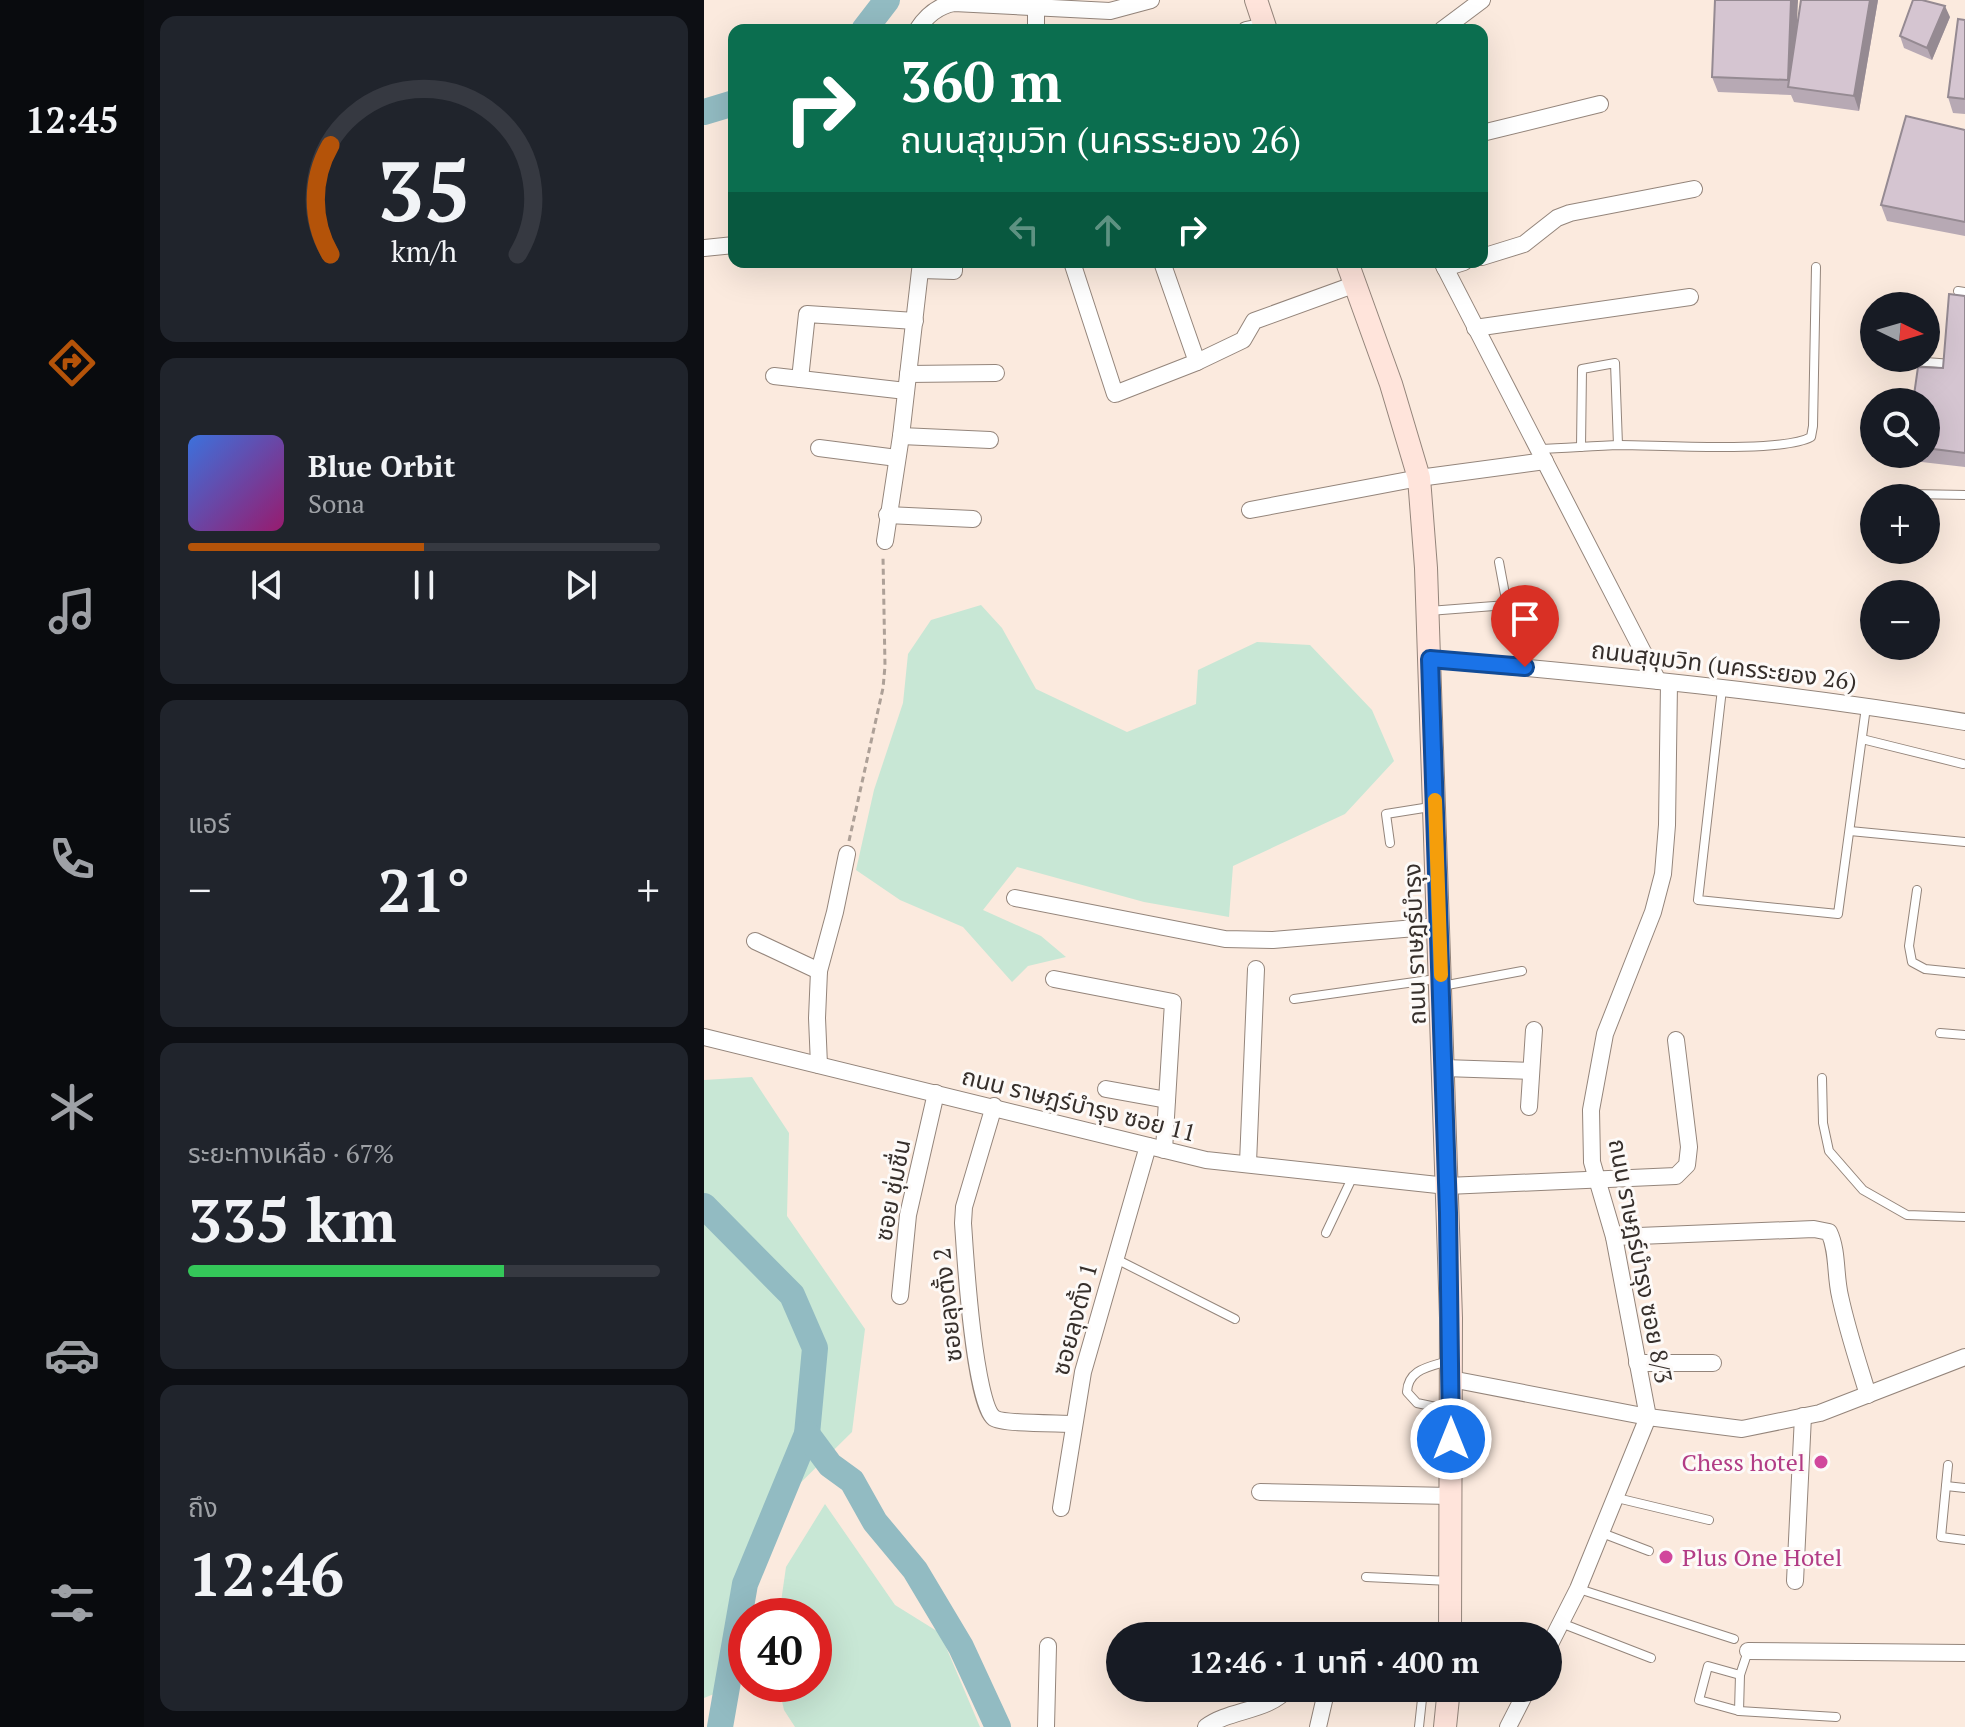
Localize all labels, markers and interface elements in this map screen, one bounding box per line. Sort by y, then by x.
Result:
text: 360 m [900,44,1062,118]
icon: right [768,56,872,160]
text: 12:45 [25,96,119,143]
text: ถนนสุขุมวิท (นครระยอง 26) [900,116,1301,163]
text: 35 [377,135,471,245]
icon: left [1002,208,1046,252]
icon: ahead [1086,208,1130,252]
icon: right [1170,208,1214,252]
text: km/h [391,232,457,270]
north arrow [1860,292,1940,372]
map controls [1860,292,1940,660]
icon: directions [44,335,100,391]
button: search [1860,388,1940,468]
text: Blue Orbit [308,446,455,486]
button: + [1860,484,1940,564]
text: Sona [308,486,365,520]
icon: previous [245,563,289,607]
icon: pause [402,563,446,607]
icon: next [559,563,603,607]
button: − [1860,580,1940,660]
icon: music [44,583,100,639]
pin [1491,585,1559,667]
icon: arrive [1503,597,1547,641]
street label: ถนนสุขุมวิท (นครระยอง 26) [1589,633,1859,697]
text: แอร์ [188,806,230,840]
icon: phone [44,831,100,887]
text: 21° [378,850,470,929]
text: − [188,860,211,919]
text: + [637,860,660,919]
street label: ถนน ราษฎร์บำรุง [1395,863,1433,1025]
street label: ถนน ราษฎร์บำรุง ซอย 11 [959,1059,1199,1149]
icon: climate [44,1079,100,1135]
text: ระยะทางเหลือ · 67% [188,1136,394,1170]
street label: ซอย ชุ่มชื่น [866,1136,918,1244]
street label: ถนน ราษฎร์บำรุง ซอย 8/3 [1602,1136,1680,1386]
text: 335 km [188,1180,396,1259]
street label: ซอยลุงตั้ง 2 [925,1246,969,1364]
street label: ซอยลุงตั้ง 1 [1044,1259,1104,1379]
icon: car [44,1327,100,1383]
position arrow [1409,1397,1493,1481]
place label: Chess hotel [1681,1446,1805,1478]
marker: Chess hotel [1812,1453,1830,1471]
text: ถึง [188,1490,218,1524]
text: 12:46 [188,1534,344,1613]
place label: Plus One Hotel [1682,1541,1842,1573]
marker: Plus One Hotel [1657,1548,1675,1566]
icon: filters [44,1575,100,1631]
speed limit sign: 40 [728,1598,832,1702]
text: 12:46 · 1 นาที · 400 m [1189,1642,1479,1682]

